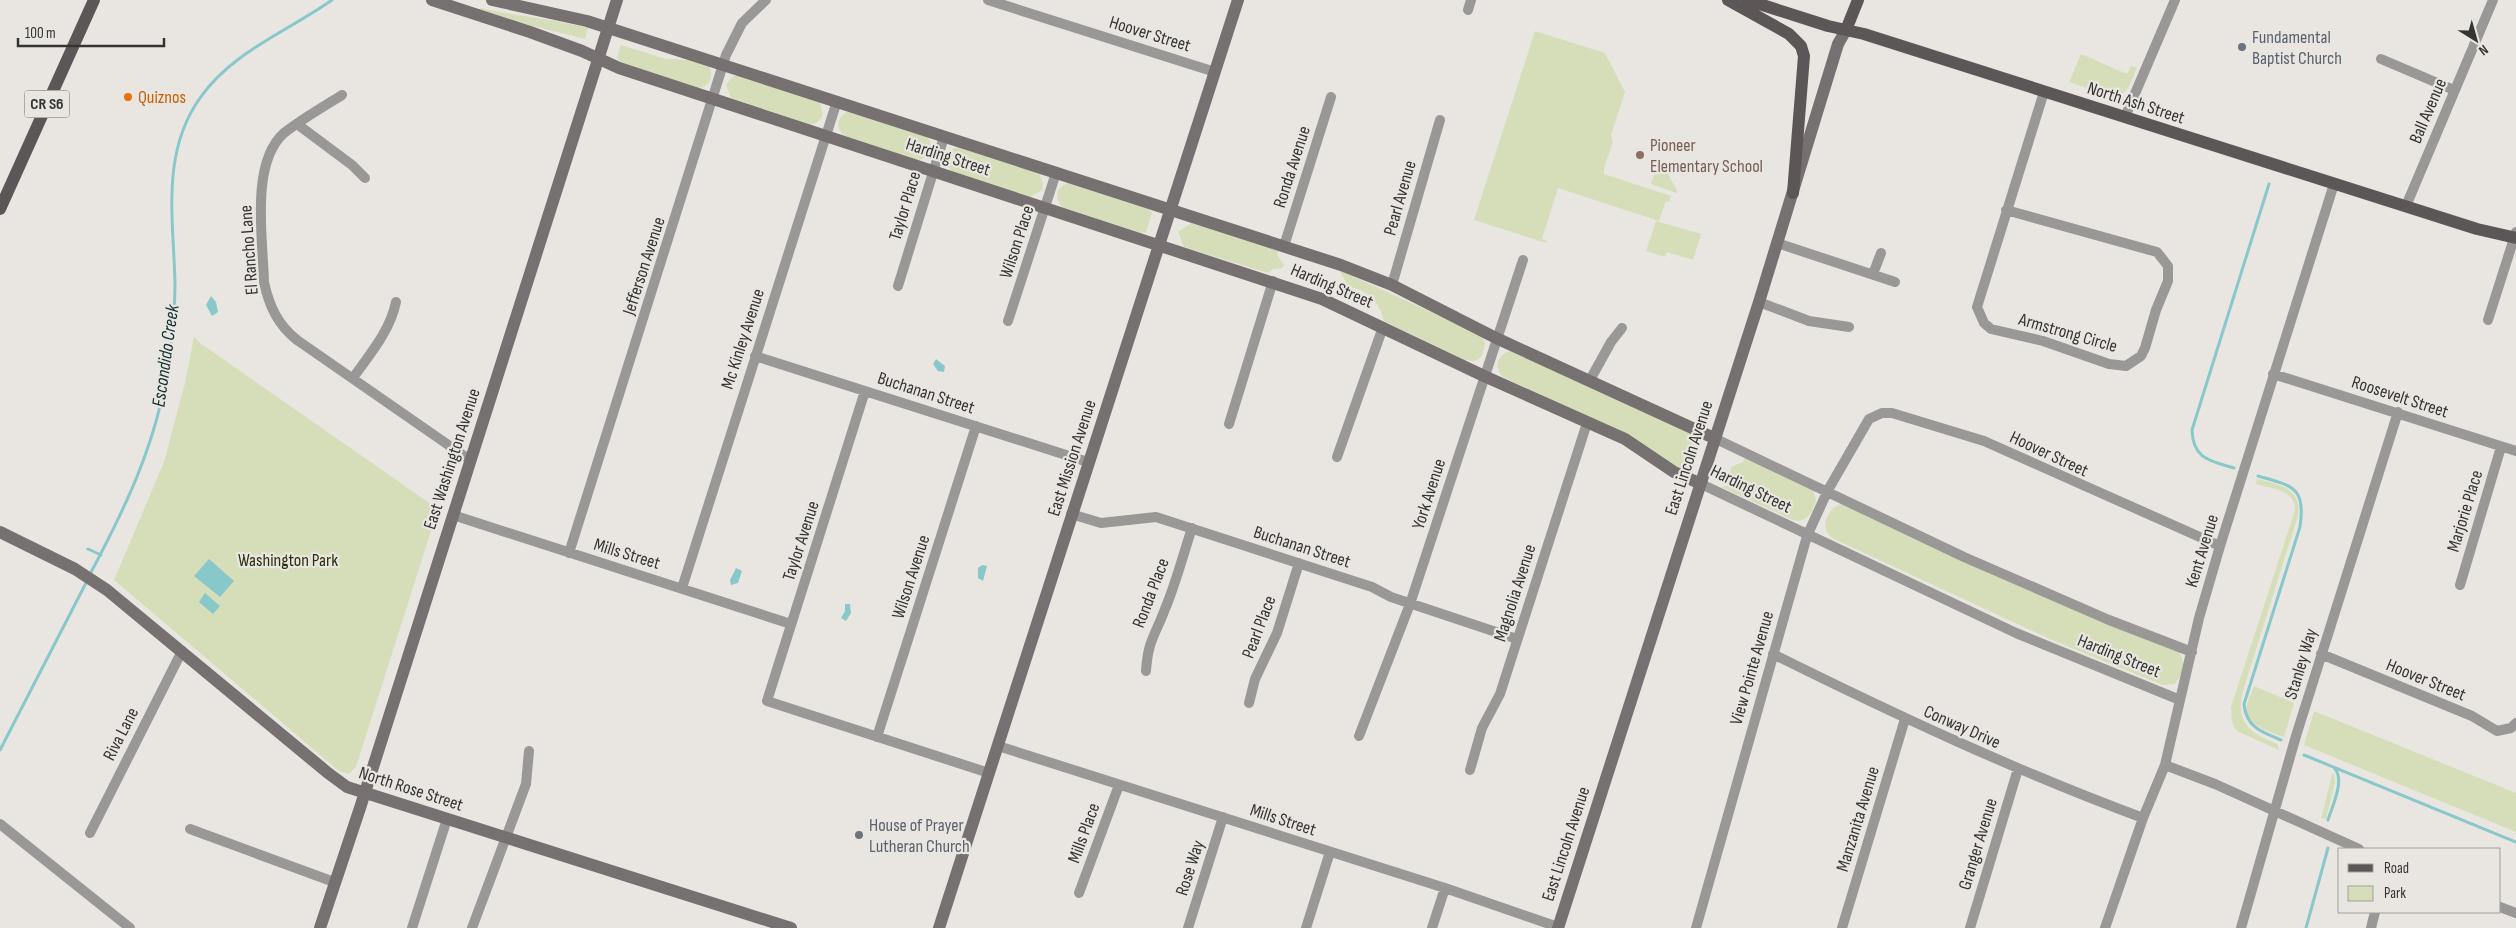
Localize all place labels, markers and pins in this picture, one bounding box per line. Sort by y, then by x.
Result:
place label: Fundamental Baptist Church [2252,27,2342,69]
marker: Fundamental Baptist Church [2236,41,2248,53]
place label: Quiznos [138,87,186,108]
marker: Quiznos [122,91,134,103]
place label: Pioneer Elementary School [1650,135,1763,177]
marker: Pioneer Elementary School [1634,149,1646,161]
place label: House of Prayer Lutheran Church [869,815,970,857]
marker: House of Prayer Lutheran Church [853,829,865,841]

